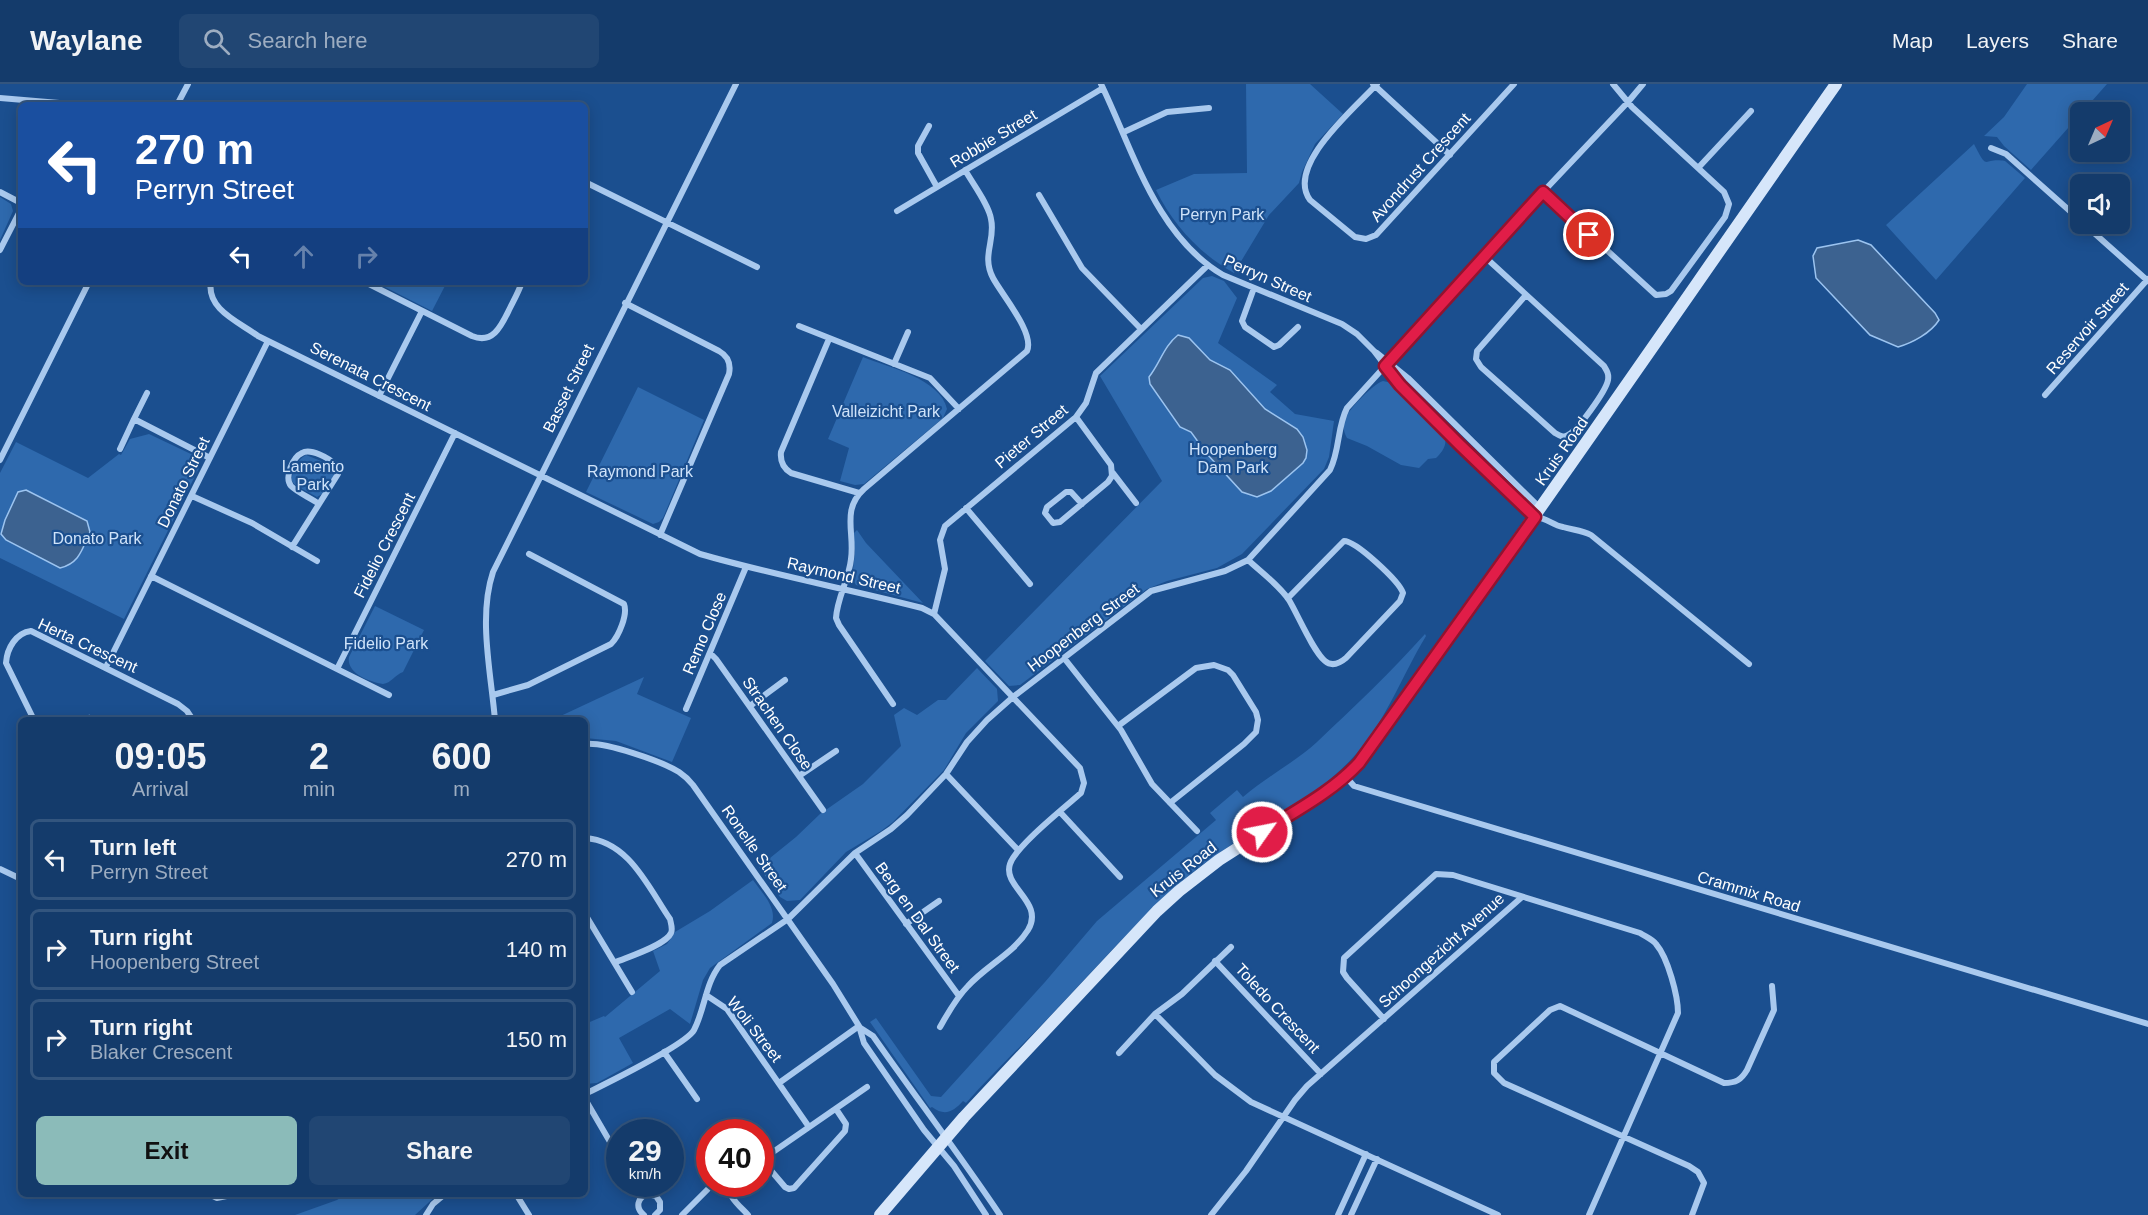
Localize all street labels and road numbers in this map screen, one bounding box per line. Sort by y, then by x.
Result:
street label: Robbie Street [947,106,1040,171]
street label: Avondrust Crescent [1367,109,1474,225]
street label: Perryn Street [1221,252,1315,306]
street label: Reservoir Street [2043,279,2132,378]
street label: Serenata Crescent [307,339,435,415]
street label: Basset Street [540,341,597,435]
street label: Pieter Street [992,401,1071,471]
street label: Kruis Road [1532,414,1591,489]
street label: Donato Street [154,434,213,530]
street label: Fidelio Crescent [351,489,419,601]
street label: Raymond Street [786,554,903,597]
street label: Hoopenberg Street [1024,580,1143,675]
street label: Remo Close [679,589,730,677]
street label: Herta Crescent [35,615,141,676]
street label: Strachen Close [739,674,816,773]
street label: Ronelle Street [719,802,791,895]
street label: Kruis Road [1147,838,1220,900]
street label: Berg en Dal Street [872,859,963,976]
street label: Crammix Road [1695,868,1802,915]
street label: Schoongezicht Avenue [1375,890,1507,1011]
street label: Toledo Crescent [1232,960,1324,1057]
street label: Woli Street [724,993,786,1066]

